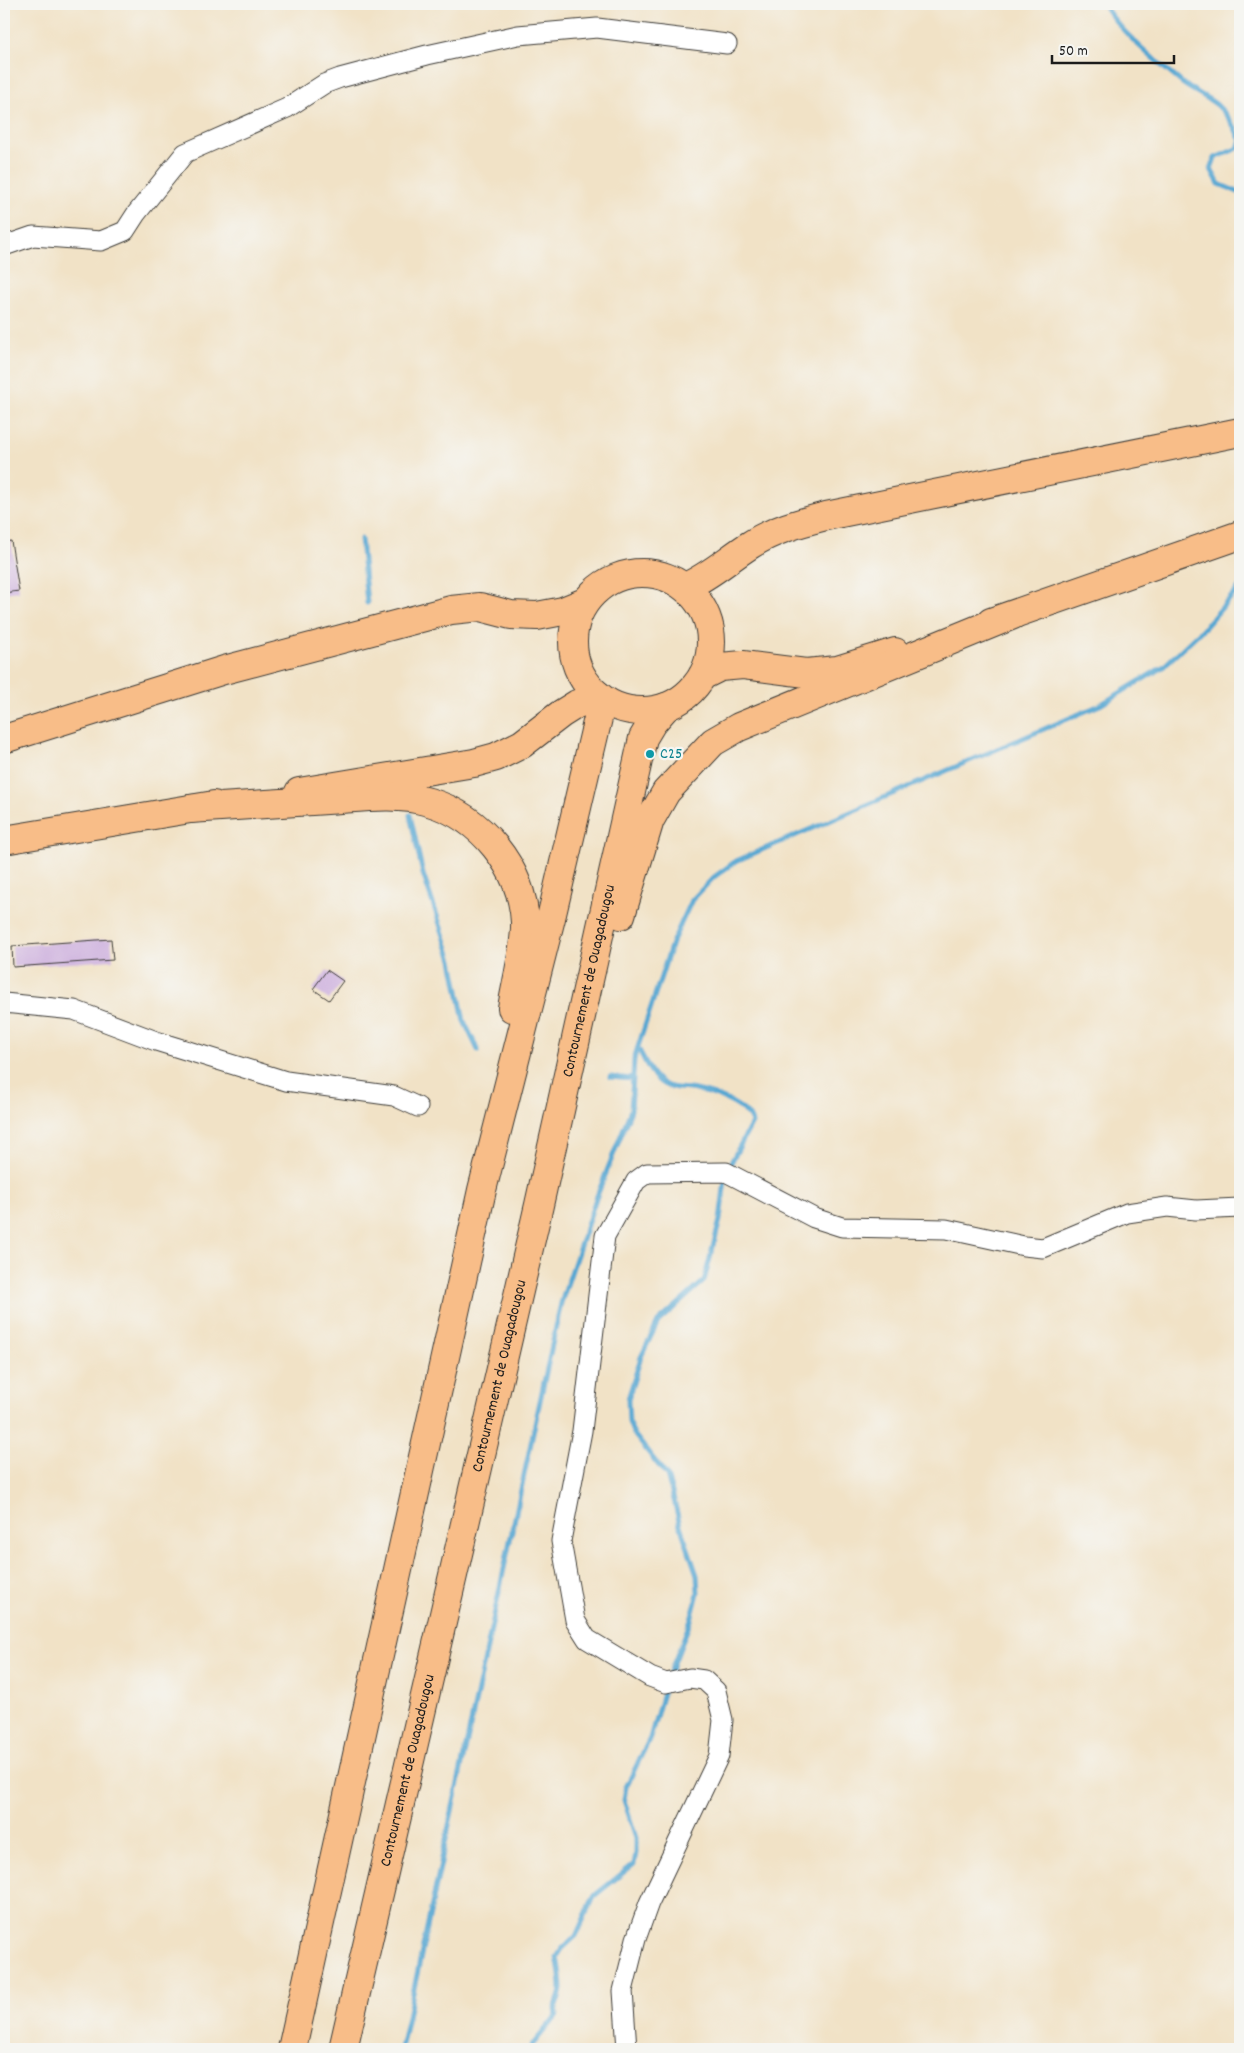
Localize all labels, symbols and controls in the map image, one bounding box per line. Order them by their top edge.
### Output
scale bar [1052,32,1174,64]
text: 50 m [1059,41,1088,63]
place label: C25 [660,743,682,766]
marker: C25 [644,748,656,760]
street label: Contournement de Ouagadougou [556,882,622,1079]
street label: Contournement de Ouagadougou [466,1277,533,1474]
street label: Contournement de Ouagadougou [374,1672,441,1869]

